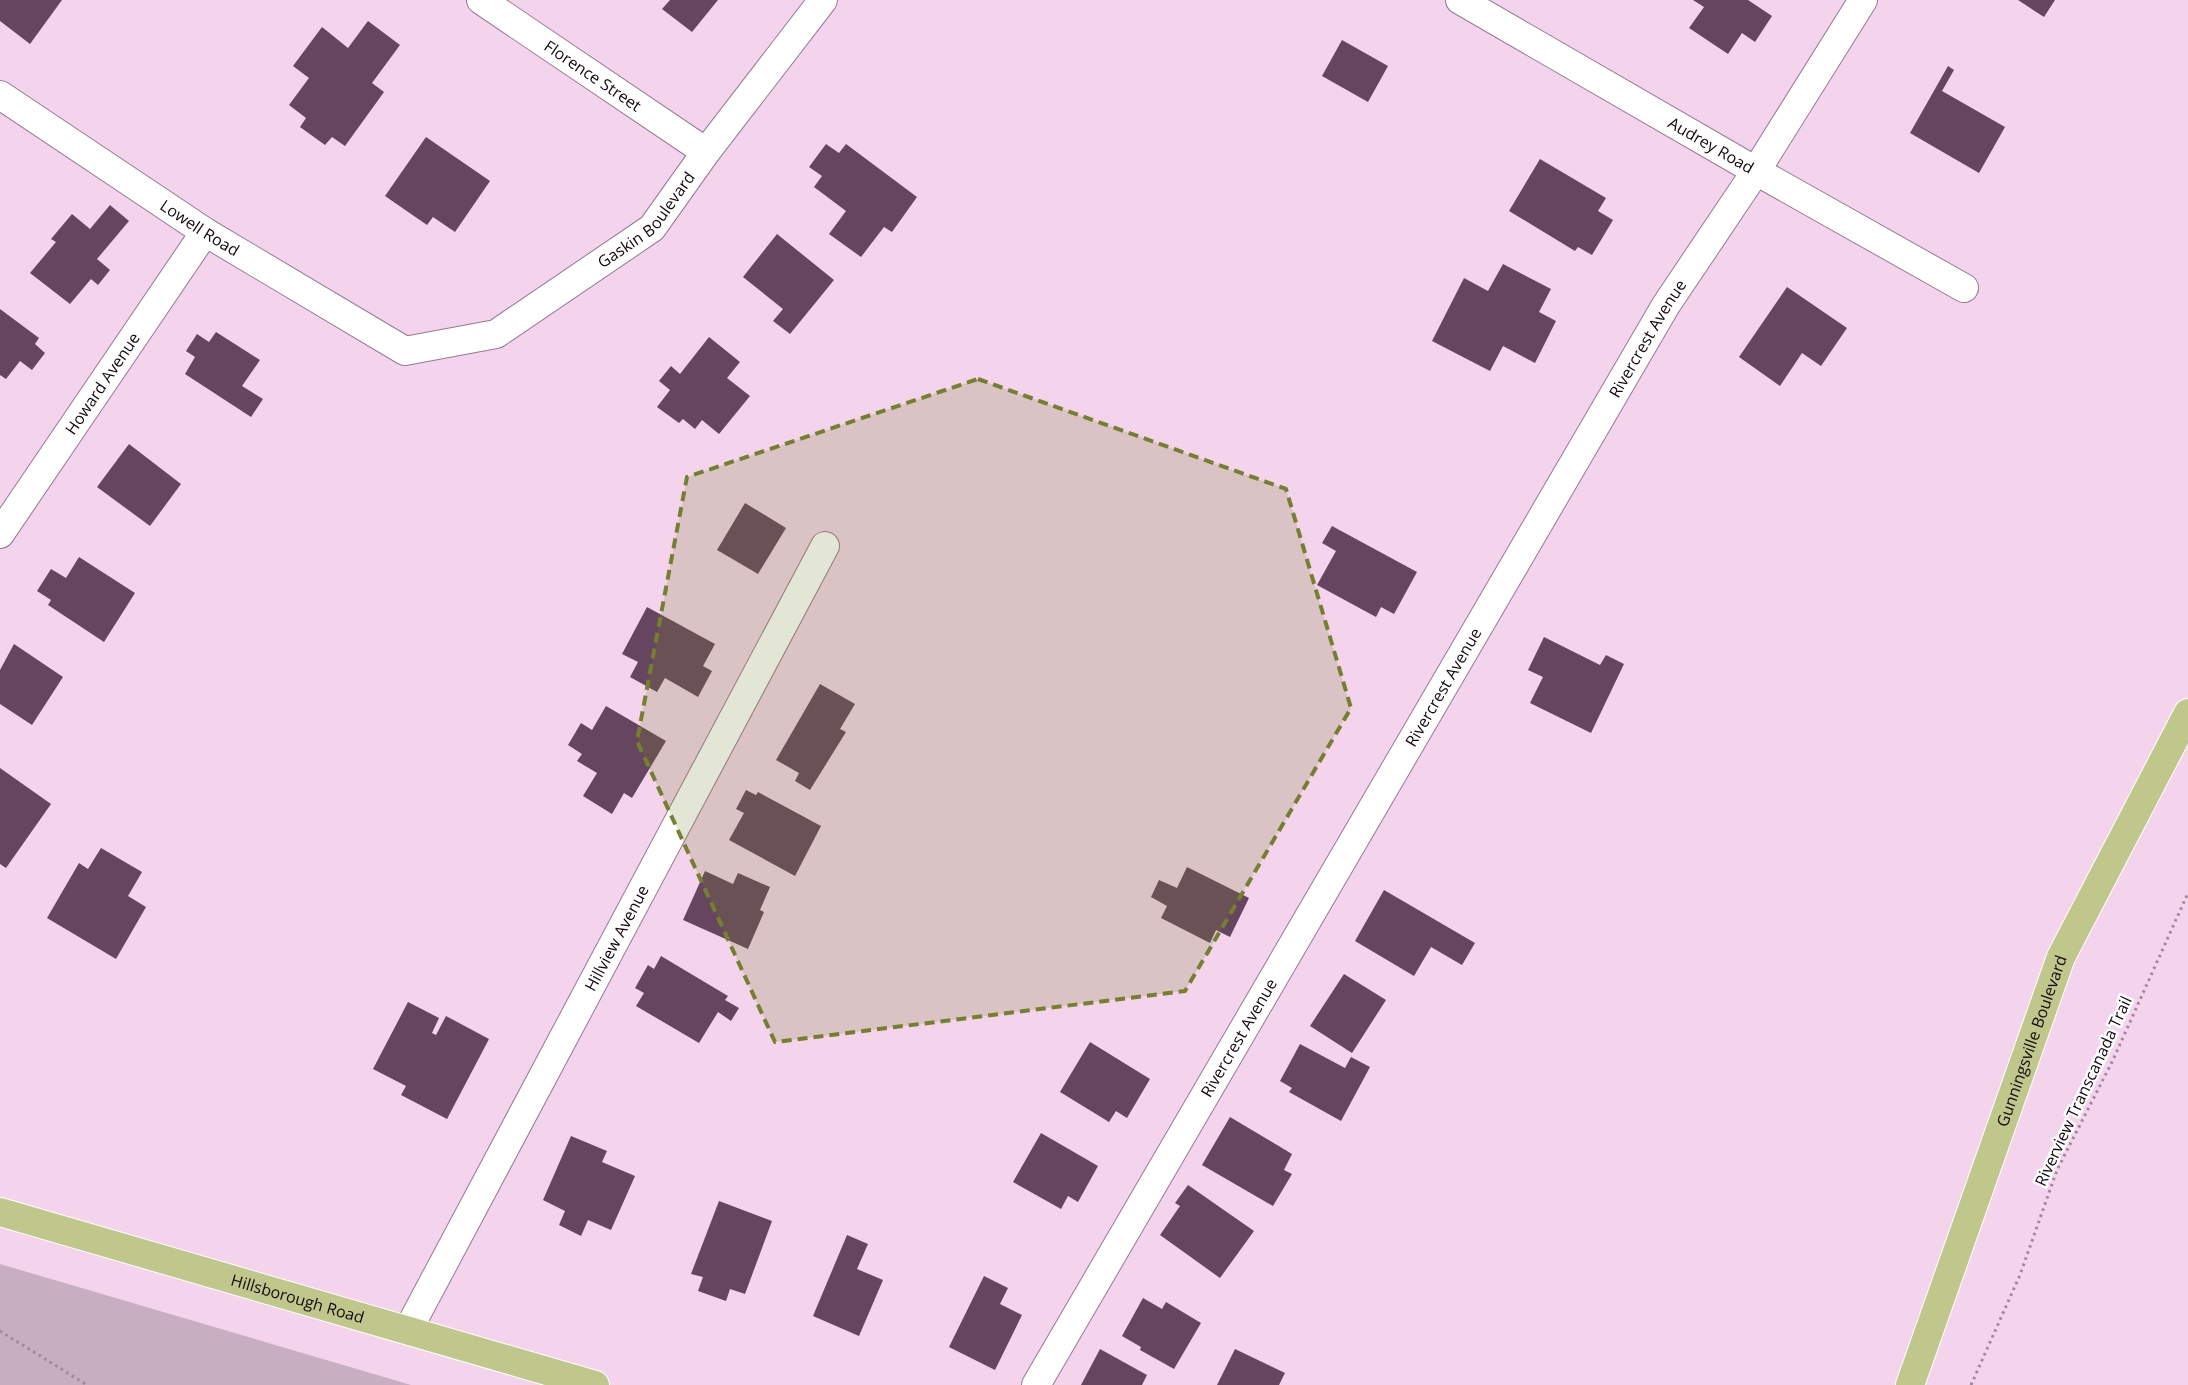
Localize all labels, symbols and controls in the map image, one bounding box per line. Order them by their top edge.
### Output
street label: Florence Street [540,35,646,116]
street label: Audrey Road [1664,112,1758,179]
street label: Gaskin Boulevard [593,167,700,273]
street label: Lowell Road [156,194,244,261]
street label: Rivercrest Avenue [1603,275,1691,401]
street label: Howard Avenue [60,328,145,439]
street label: Rivercrest Avenue [1400,624,1486,750]
street label: Hillview Avenue [579,881,654,995]
street label: Gunningsville Boulevard [1991,952,2072,1130]
street label: Rivercrest Avenue [1195,974,1282,1101]
street label: Riverview Transcanada Trail [2029,993,2137,1189]
street label: Hillsborough Road [228,1269,367,1328]

